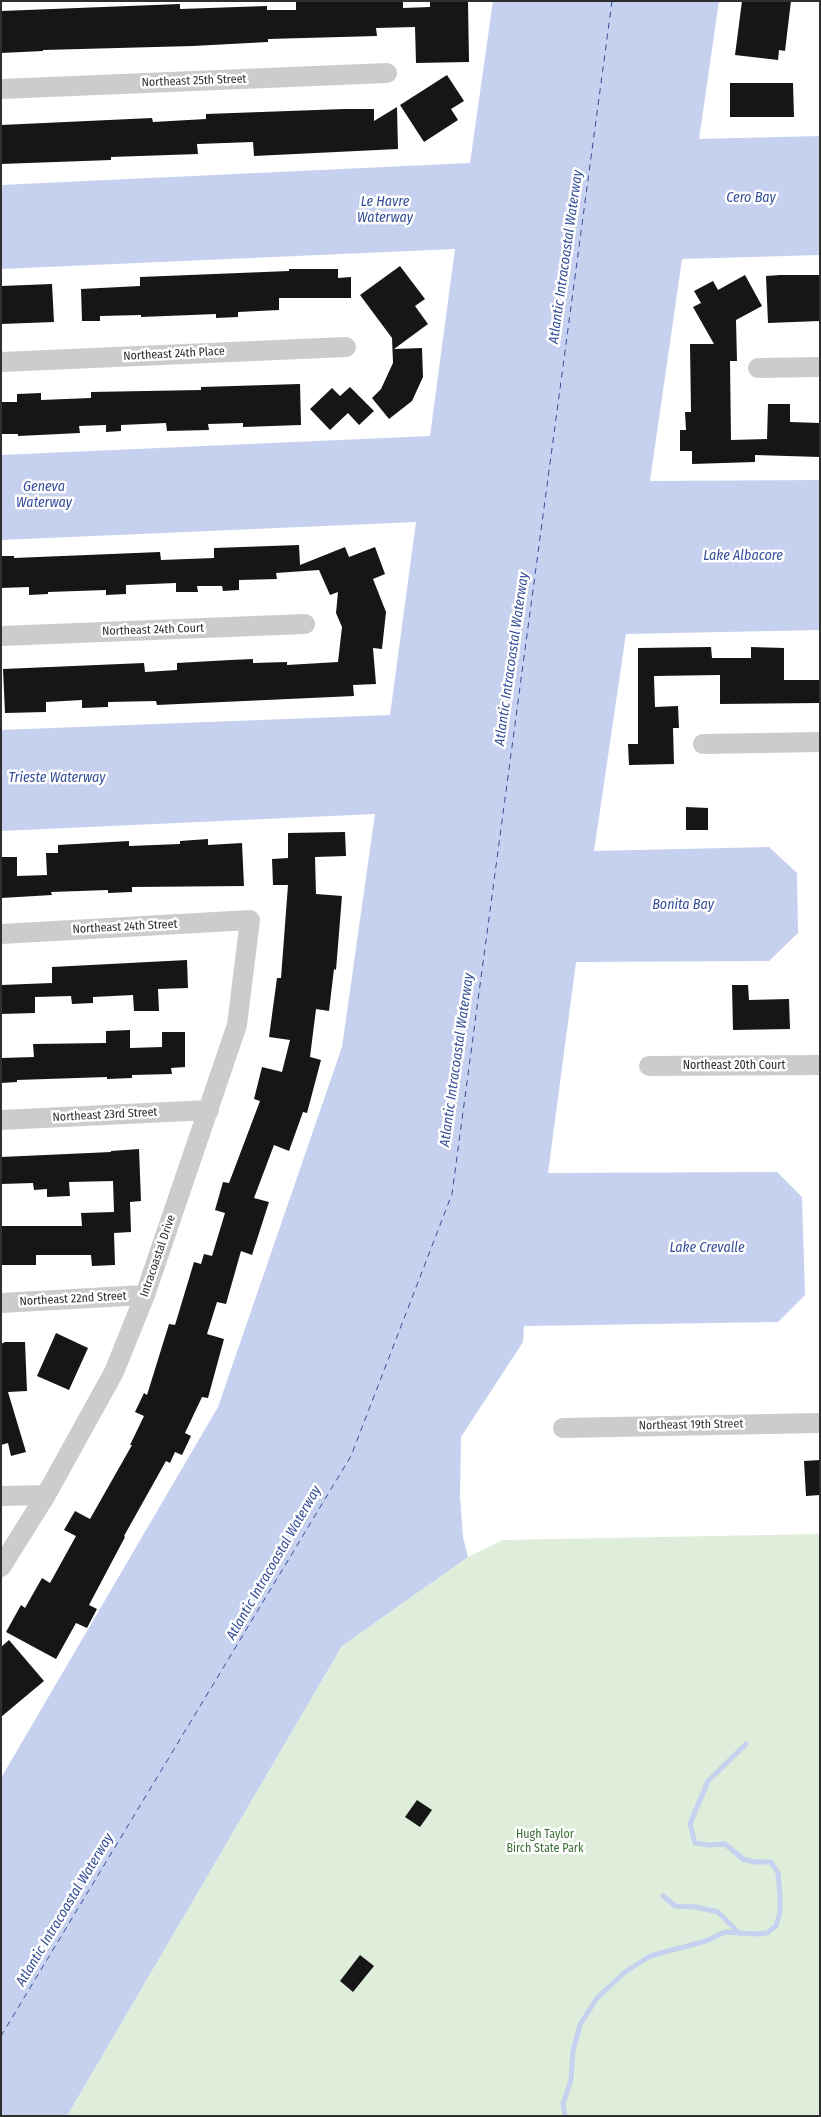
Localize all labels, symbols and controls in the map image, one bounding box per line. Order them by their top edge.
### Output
street label: Northeast 25th Street [141,72,247,90]
water label: Atlantic Intracoastal Waterway [546,169,586,345]
water label: Cero Bay [726,190,776,206]
water label: Le Havre Waterway [357,194,413,226]
street label: Northeast 24th Place [123,344,225,364]
water label: Geneva Waterway [16,479,72,512]
water label: Lake Albacore [703,548,783,564]
water label: Atlantic Intracoastal Waterway [492,571,532,747]
street label: Northeast 24th Court [102,621,204,639]
water label: Trieste Waterway [9,770,105,786]
water label: Bonita Bay [652,897,714,913]
street label: Northeast 24th Street [72,917,178,937]
water label: Atlantic Intracoastal Waterway [437,972,477,1148]
street label: Northeast 20th Court [683,1059,785,1073]
street label: Northeast 23rd Street [52,1105,158,1125]
street label: Intracoastal Drive [137,1213,179,1299]
water label: Lake Crevalle [669,1240,745,1256]
street label: Northeast 22nd Street [19,1289,127,1309]
street label: Northeast 19th Street [639,1417,743,1433]
water label: Atlantic Intracoastal Waterway [223,1483,325,1643]
park label: Hugh Taylor Birch State Park [506,1828,584,1856]
water label: Atlantic Intracoastal Waterway [13,1831,117,1989]

